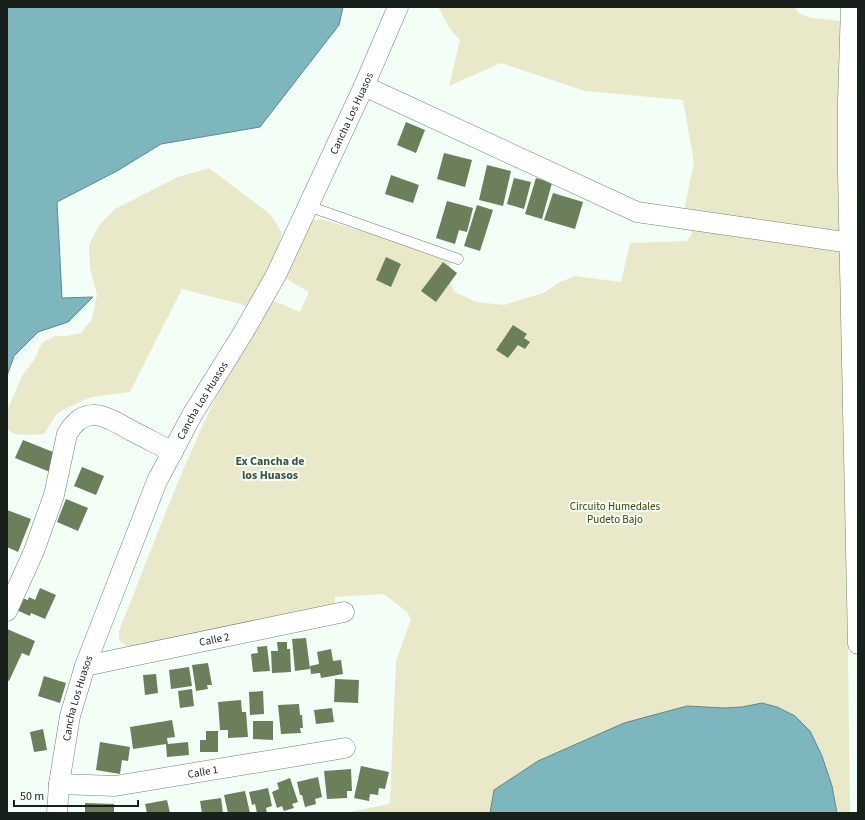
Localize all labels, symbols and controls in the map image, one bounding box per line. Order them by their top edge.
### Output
street label: Cancha Los Huasos [326,70,377,157]
street label: Cancha Los Huasos [173,358,232,442]
district label: Ex Cancha de los Huasos [235,453,305,484]
park label: Circuito Humedales Pudeto Bajo [570,499,661,527]
street label: Calle 2 [198,629,231,650]
street label: Cancha Los Huasos [59,653,97,742]
street label: Calle 1 [187,762,219,782]
scale bar [14,782,138,808]
text: 50 m [20,788,44,805]

